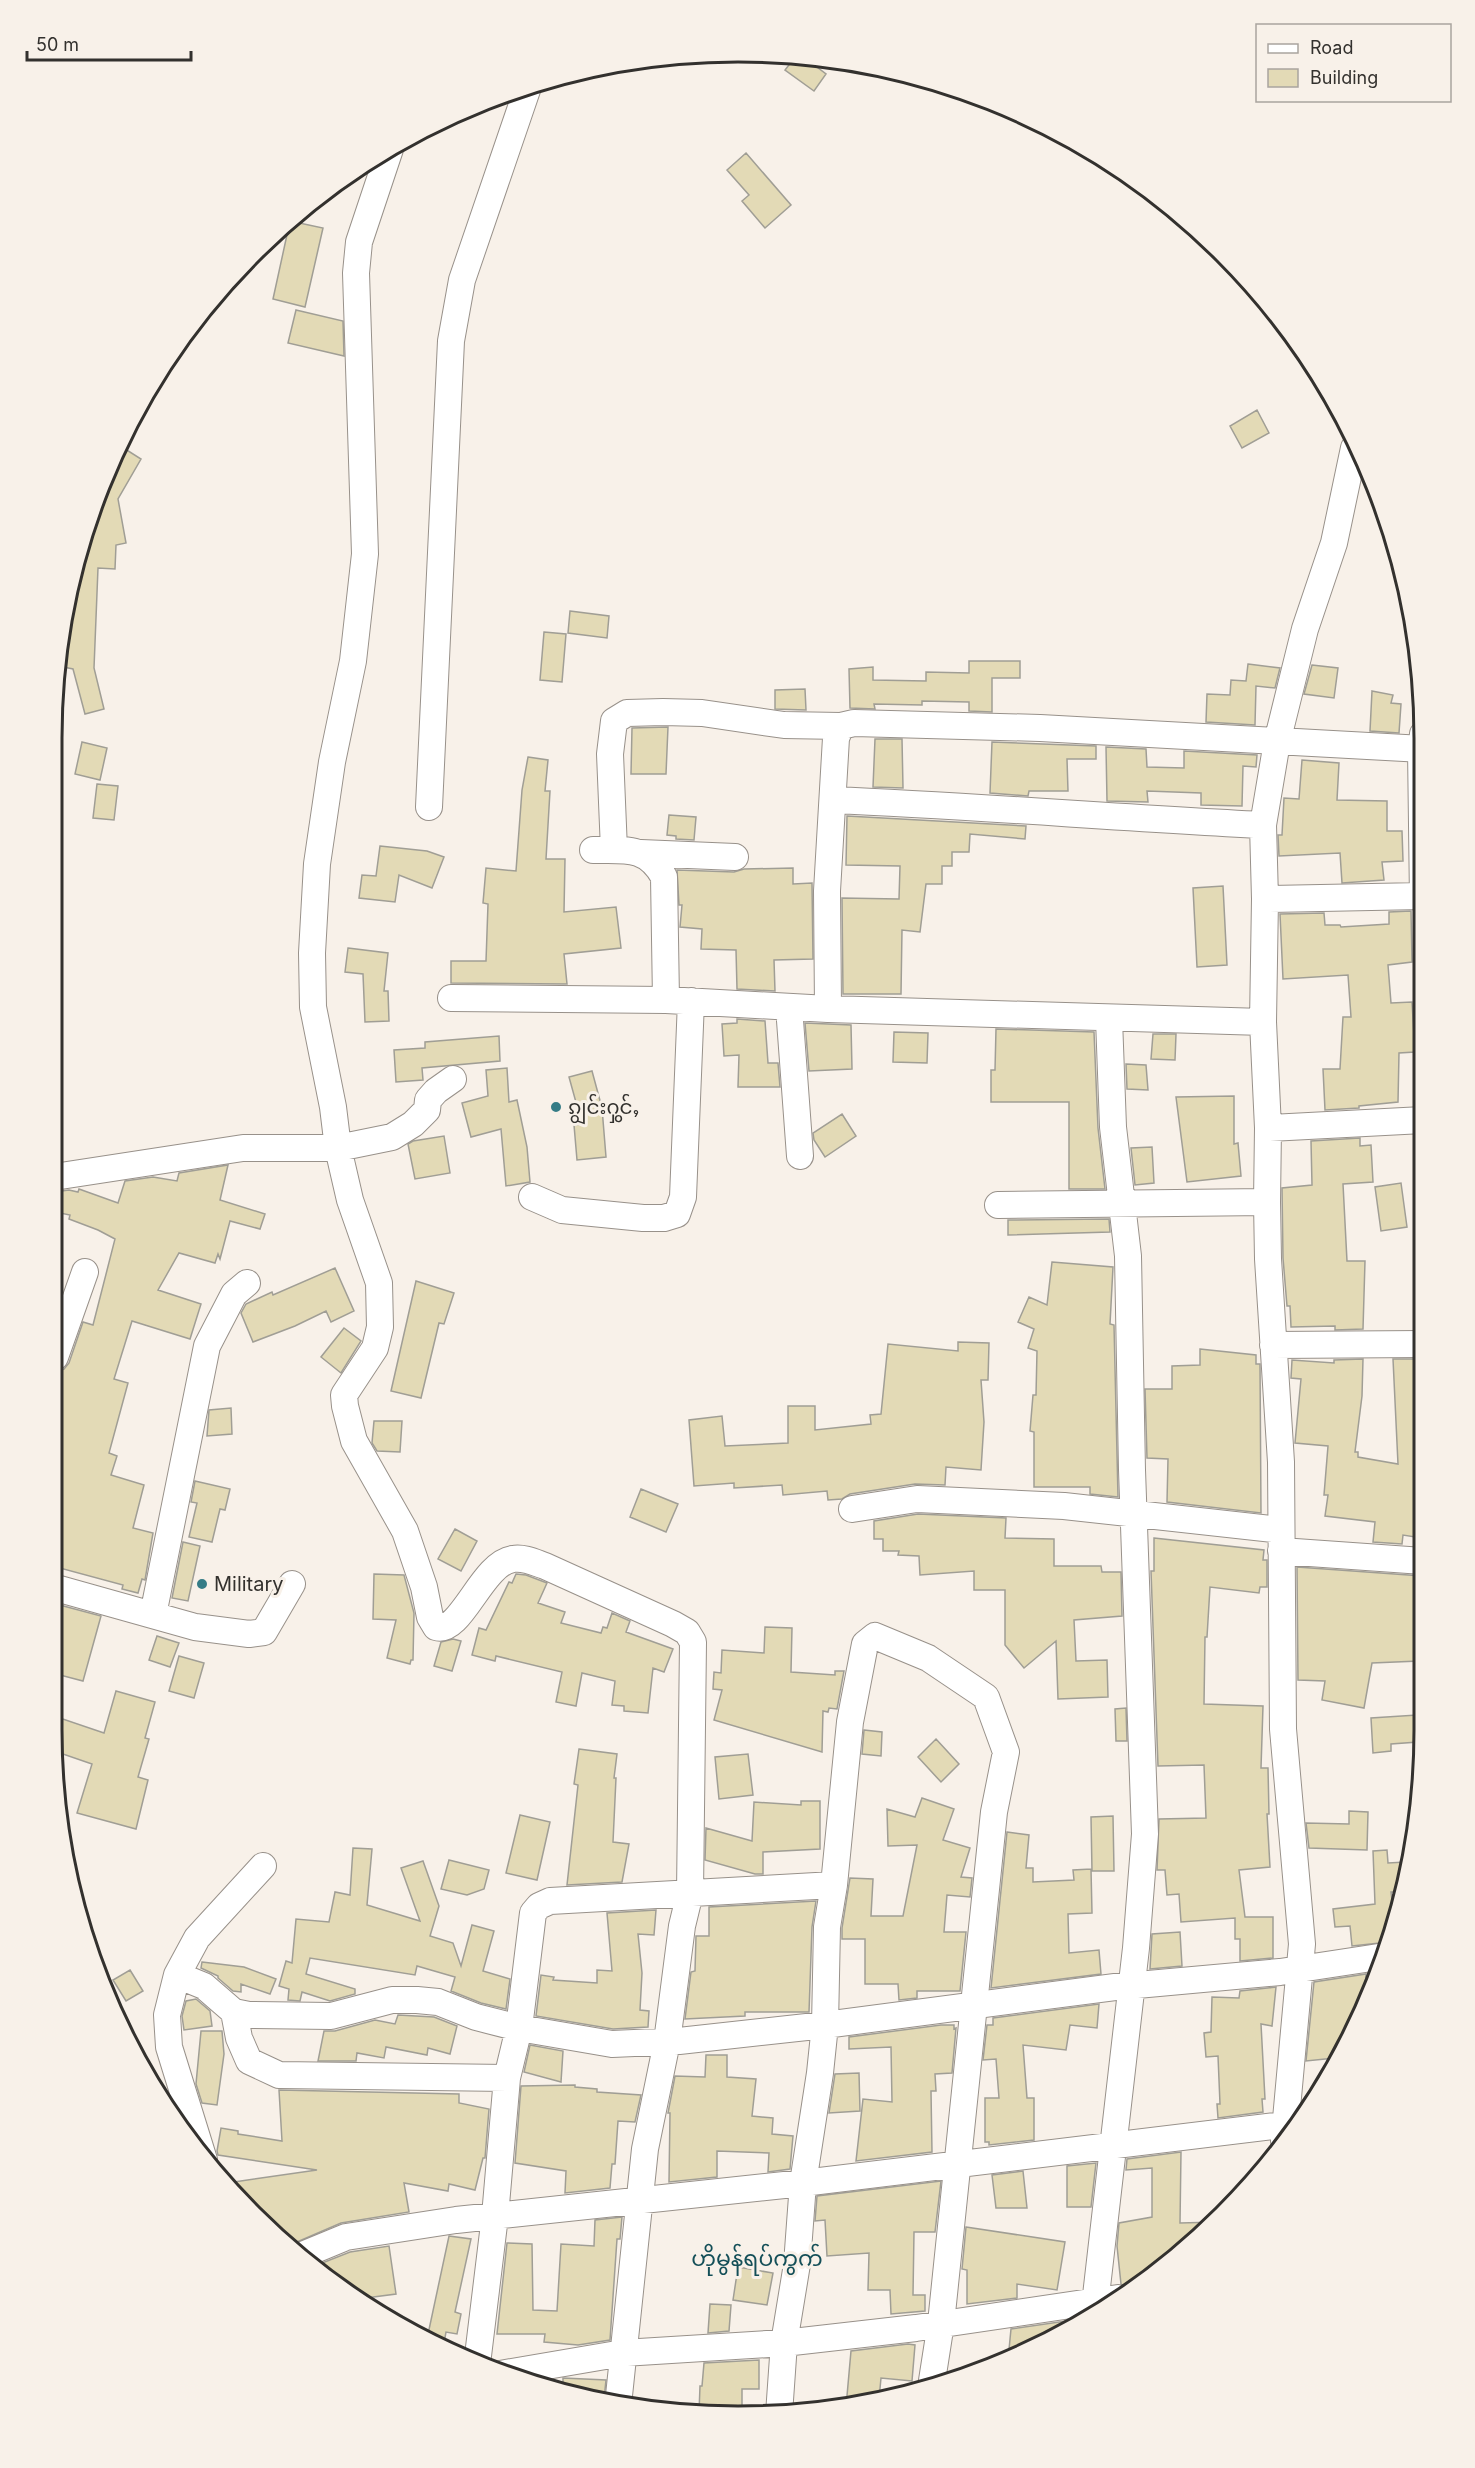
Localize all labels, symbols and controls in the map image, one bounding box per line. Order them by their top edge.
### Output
scale bar [27,24,190,62]
legend [1256,24,1451,102]
text: 50 m [36,34,79,55]
text: Road [1310,37,1353,58]
text: Building [1310,67,1378,88]
place label: ၵျွင်းႁွင်ႇ [568,1093,639,1125]
marker: ၵျွင်းႁွင်ႇ [549,1100,563,1114]
place label: Military [214,1572,284,1596]
marker: Military [195,1577,209,1591]
district label: ဟိုမွန်ရပ်ကွက် [691,2243,823,2276]

